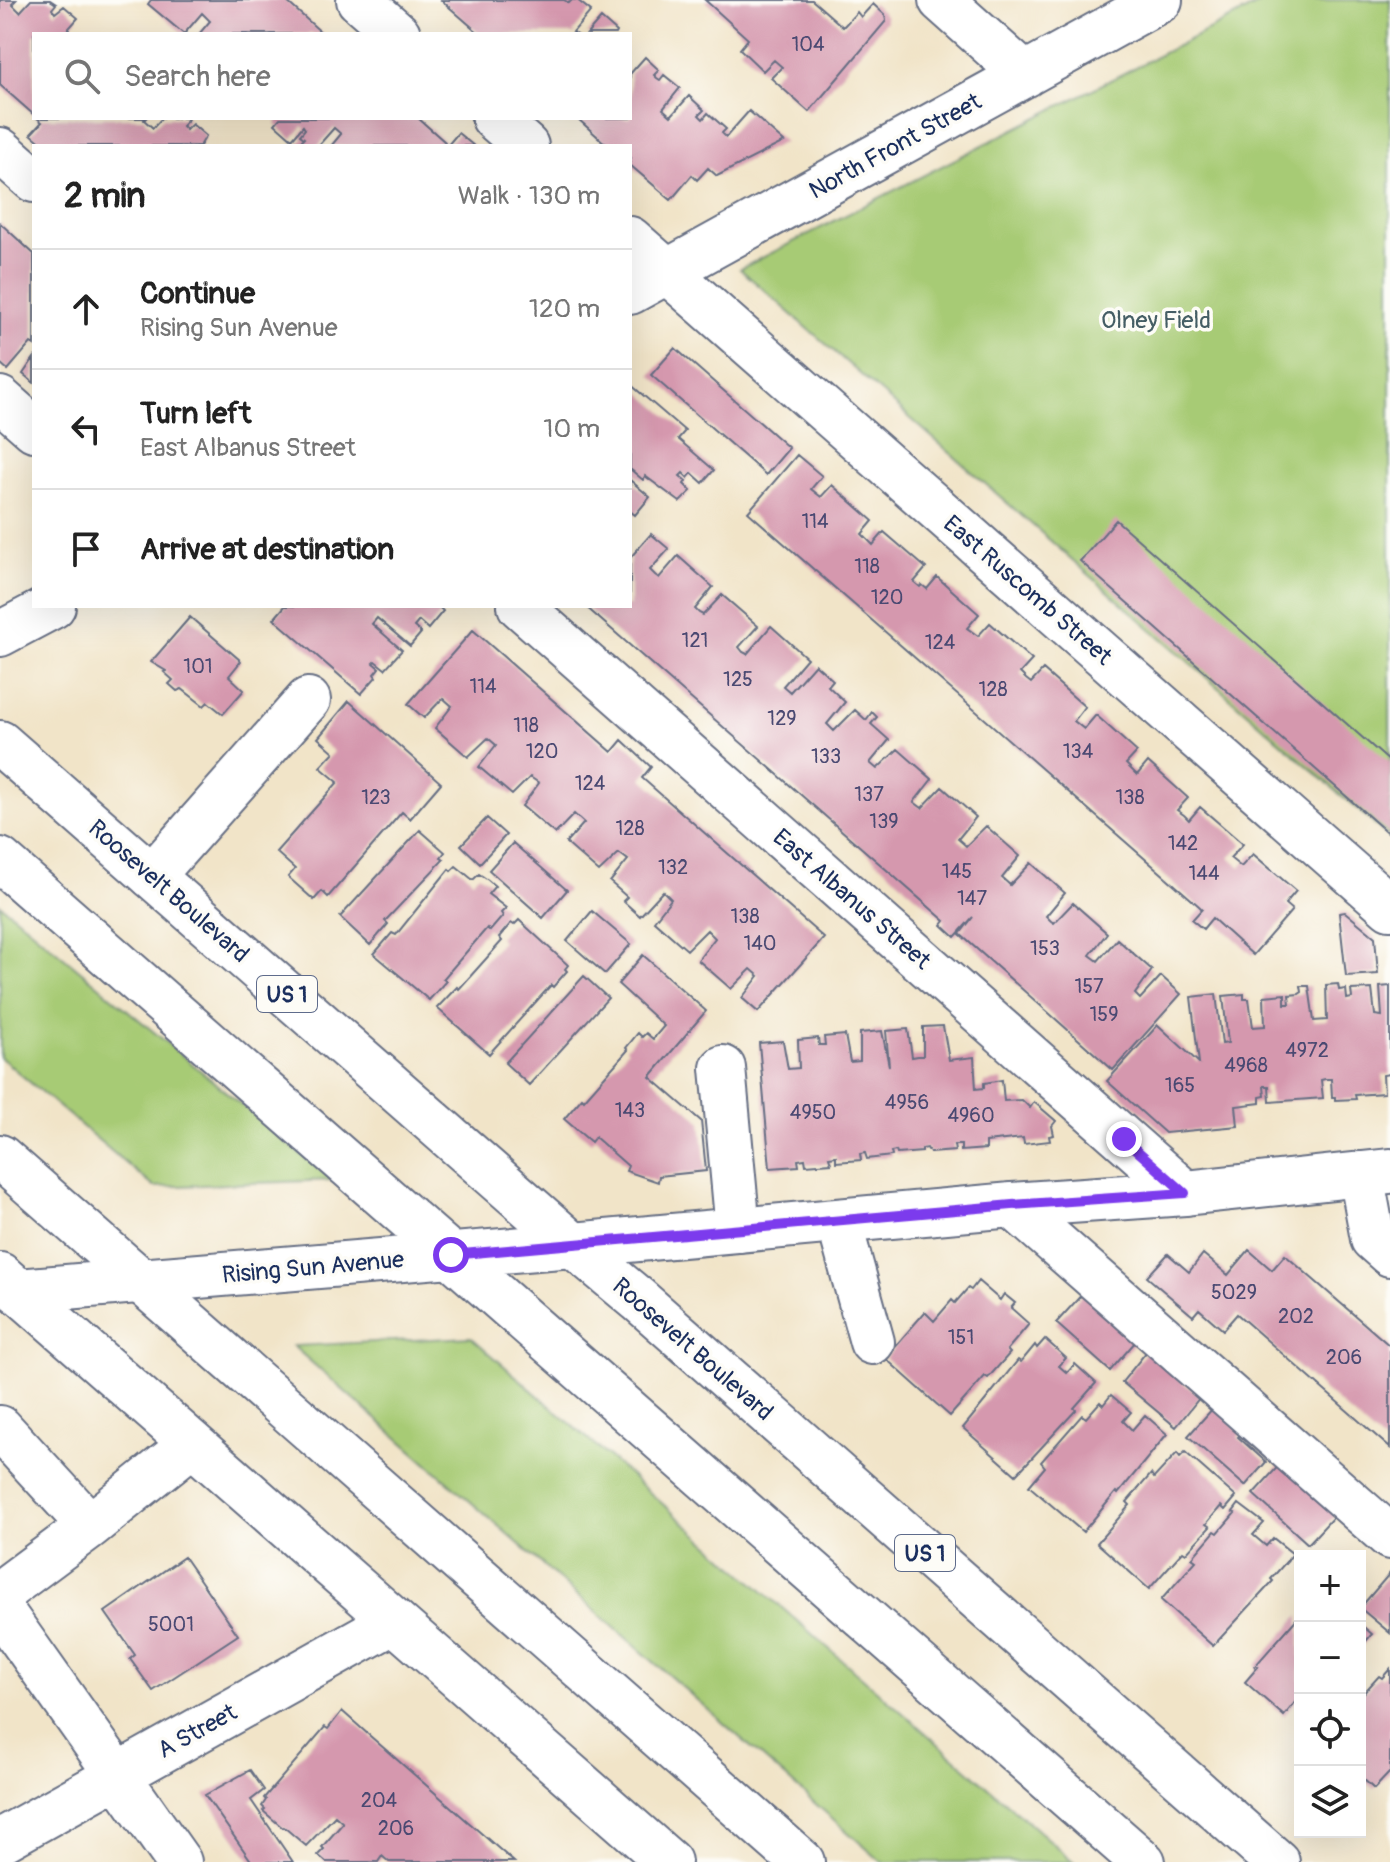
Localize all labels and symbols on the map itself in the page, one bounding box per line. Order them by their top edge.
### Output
house number: 104 [791,32,825,57]
street label: North Front Street [804,87,987,206]
park label: Olney Field [1101,306,1211,335]
house number: 114 [801,509,829,534]
street label: East Ruscomb Street [938,509,1118,672]
house number: 118 [854,554,880,579]
house number: 120 [871,585,903,610]
house number: 121 [682,628,708,653]
house number: 124 [925,630,956,655]
house number: 101 [183,654,213,679]
house number: 125 [723,667,753,692]
house number: 114 [469,674,497,699]
house number: 128 [978,677,1008,702]
house number: 129 [767,706,797,731]
house number: 118 [513,713,539,738]
house number: 120 [526,739,558,764]
house number: 134 [1063,739,1094,764]
house number: 133 [811,744,841,769]
house number: 124 [575,771,606,796]
house number: 137 [854,782,884,807]
house number: 123 [361,785,391,810]
house number: 138 [1115,785,1145,810]
house number: 139 [869,809,899,834]
street label: Roosevelt Boulevard [82,814,255,969]
house number: 128 [615,816,645,841]
street label: East Albanus Street [767,823,937,976]
house number: 142 [1168,831,1198,856]
house number: 132 [658,855,688,880]
house number: 145 [942,859,972,884]
house number: 144 [1188,861,1220,886]
house number: 147 [957,886,987,911]
house number: 138 [730,904,760,929]
house number: 140 [743,931,777,956]
house number: 153 [1030,936,1060,961]
house number: 157 [1074,974,1104,999]
road number: US 1 [257,976,317,1012]
house number: 159 [1090,1002,1118,1027]
house number: 4972 [1285,1038,1329,1063]
house number: 4968 [1224,1053,1268,1078]
house number: 165 [1165,1073,1195,1098]
house number: 4956 [885,1090,929,1115]
house number: 143 [615,1098,645,1123]
house number: 4950 [790,1100,836,1125]
house number: 4960 [947,1103,995,1128]
route end [1106,1121,1142,1157]
route start [433,1237,469,1273]
street label: Rising Sun Avenue [221,1245,405,1290]
street label: Roosevelt Boulevard [606,1272,779,1427]
house number: 5029 [1211,1280,1257,1305]
house number: 202 [1278,1304,1314,1329]
house number: 151 [948,1325,974,1350]
house number: 206 [1326,1345,1362,1370]
road number: US 1 [895,1535,955,1571]
house number: 5001 [148,1612,194,1637]
street label: A Street [153,1698,242,1765]
house number: 204 [361,1788,398,1813]
house number: 206 [378,1816,414,1841]

